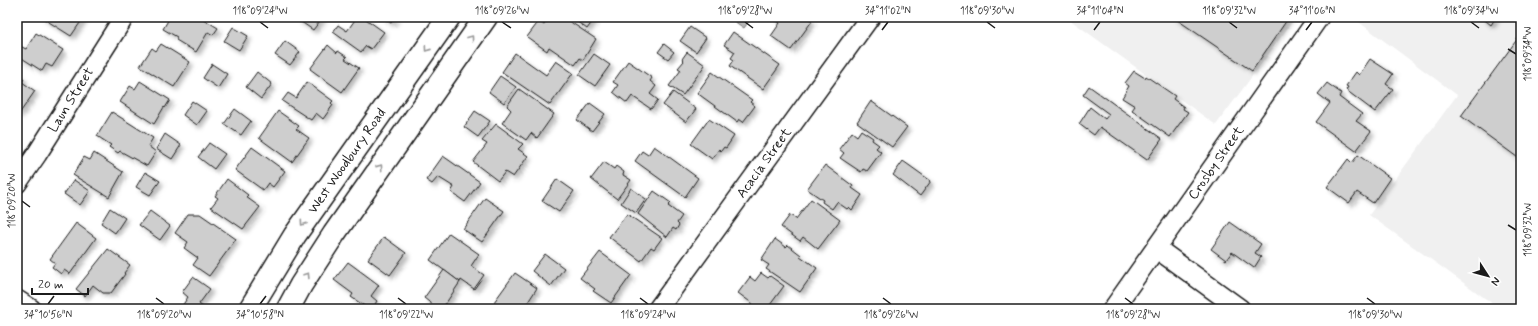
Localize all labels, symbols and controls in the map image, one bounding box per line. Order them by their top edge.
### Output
text: 118°09'24"W [233,4,287,18]
text: 118°09'26"W [475,4,529,18]
text: 118°09'28"W [718,4,772,18]
text: 34°11'02"N [865,4,911,18]
text: 118°09'30"W [960,4,1014,18]
text: 34°11'04"N [1077,4,1124,18]
text: 118°09'32"W [1202,4,1256,18]
text: 34°11'06"N [1289,4,1335,18]
text: 118°09'34"W [1444,4,1498,18]
text: 118°09'34"W [1521,27,1535,81]
one-way arrow [466,36,473,43]
one-way arrow [424,45,432,52]
street label: Laun Street [44,64,98,136]
street label: West Woodbury Road [304,105,390,217]
street label: Crosby Street [1184,122,1248,203]
street label: Acacia Street [732,124,796,202]
one-way arrow [375,165,382,172]
text: 118°09'20"W [5,174,19,228]
text: 118°09'32"W [1521,203,1535,257]
one-way arrow [301,219,308,226]
north arrow [1468,256,1508,296]
scale bar [32,270,88,296]
one-way arrow [302,272,310,279]
text: N [1487,274,1503,288]
text: 20 m [38,277,64,293]
text: 34°10'56"N [24,308,72,322]
text: 118°09'20"W [137,308,191,322]
text: 34°10'58"N [236,308,284,322]
text: 118°09'22"W [379,308,433,322]
text: 118°09'24"W [621,308,675,322]
text: 118°09'26"W [864,308,918,322]
text: 118°09'28"W [1106,308,1160,322]
text: 118°09'30"W [1348,308,1402,322]

